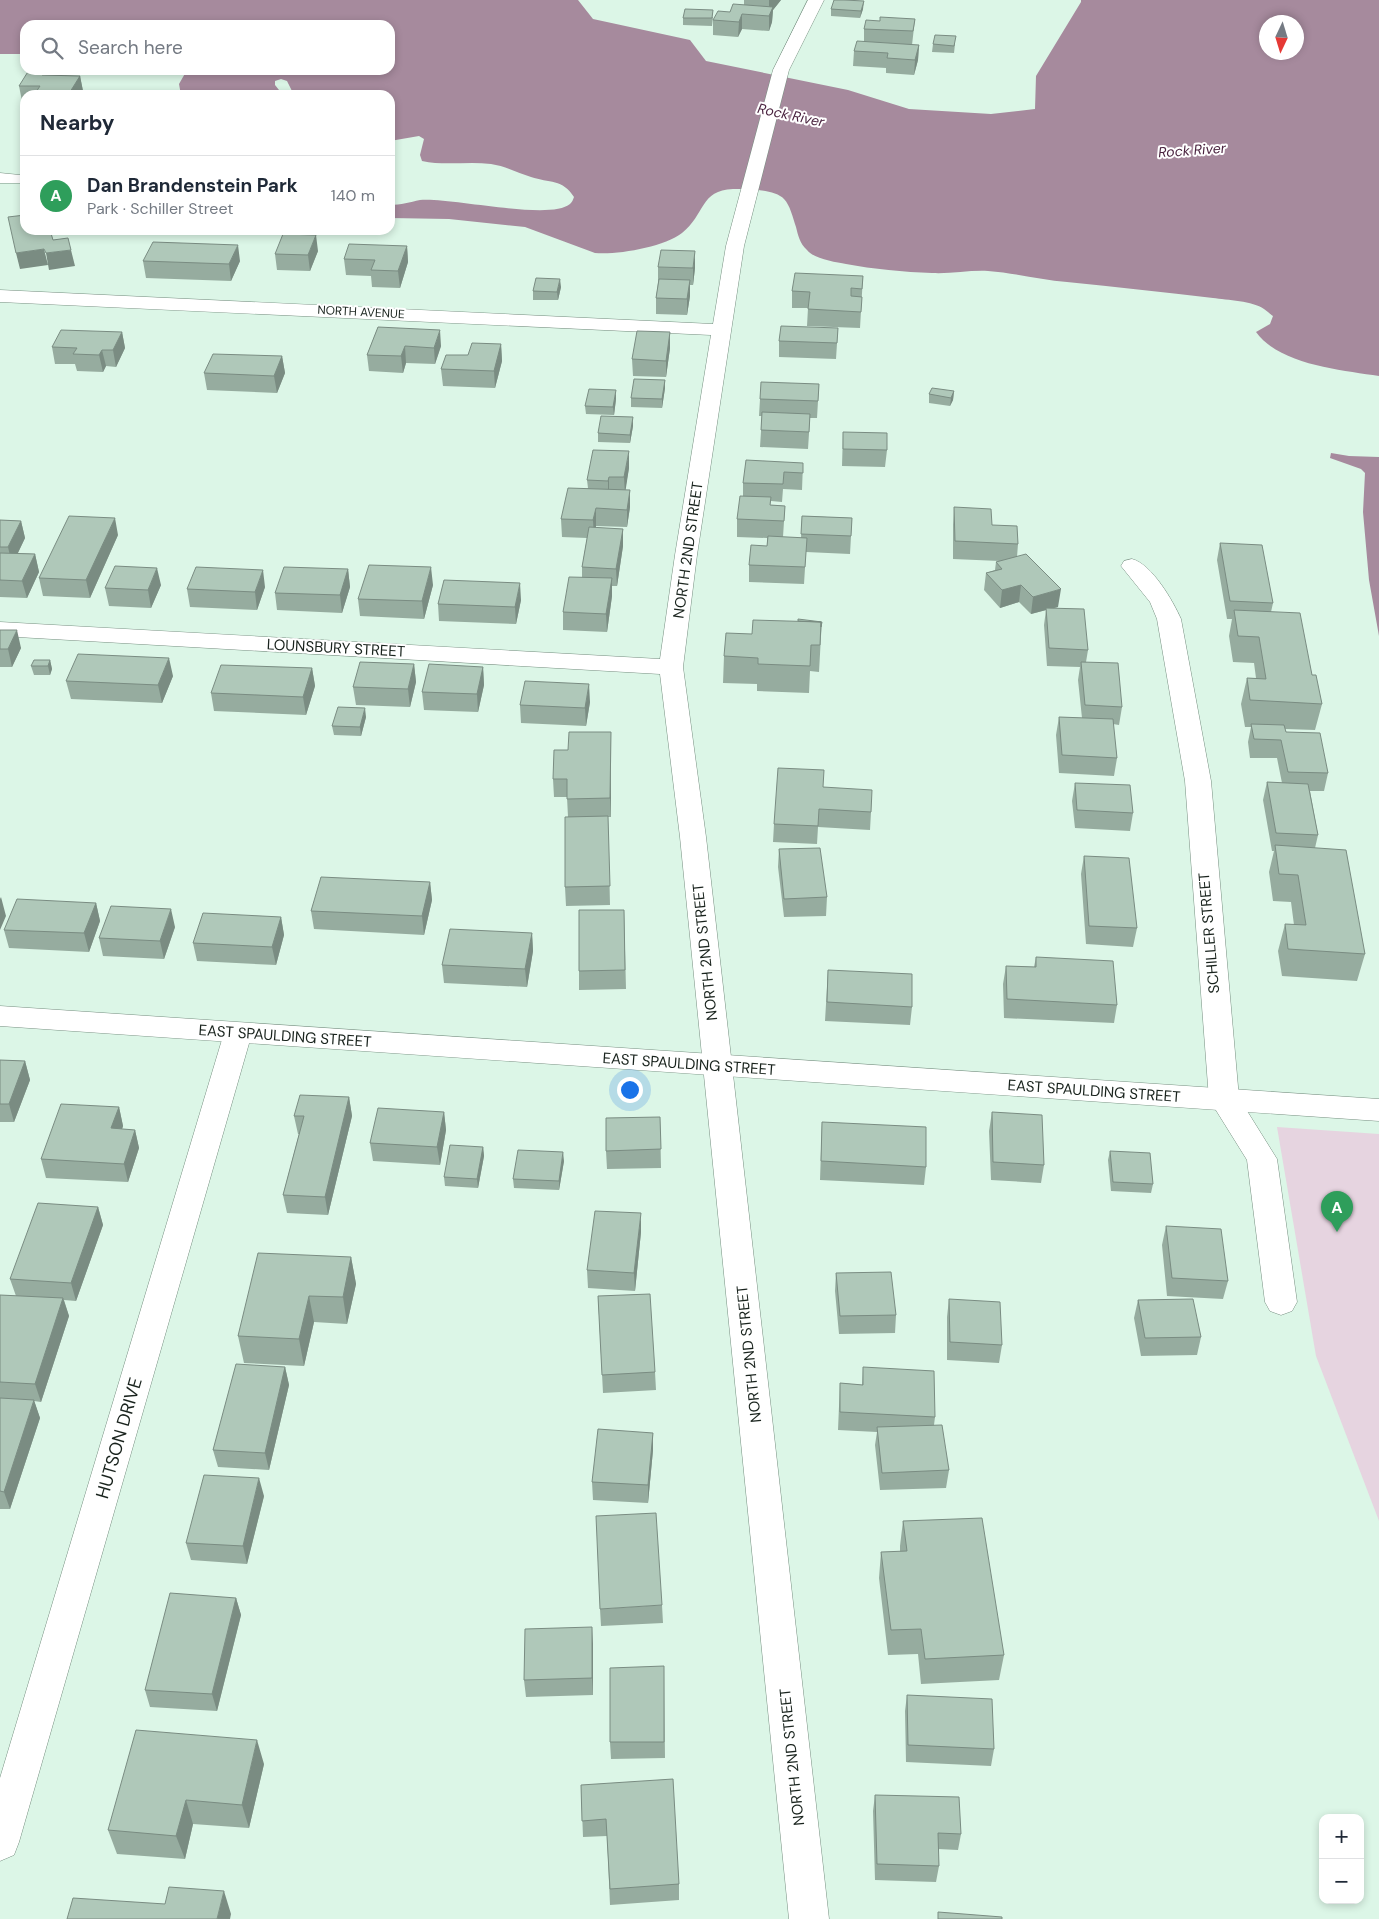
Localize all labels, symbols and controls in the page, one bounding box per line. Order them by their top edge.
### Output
north arrow [1259,15,1304,60]
search box [20,20,395,75]
icon: search [38,34,66,62]
text: Search here [78,35,183,60]
water label: Rock River [756,99,827,131]
text: Nearby [40,109,114,137]
water label: Rock River [1158,139,1227,161]
text: Dan Brandenstein Park [87,173,298,198]
text: A [50,185,62,206]
text: 140 m [331,185,375,206]
text: Park · Schiller Street [87,198,234,219]
street label: NORTH AVENUE [317,302,405,322]
street label: NORTH 2ND STREET [668,480,708,620]
street label: LOUNSBURY STREET [266,634,406,662]
street label: SCHILLER STREET [1194,872,1224,994]
street label: NORTH 2ND STREET [688,882,722,1022]
street label: EAST SPAULDING STREET [198,1020,372,1052]
street label: EAST SPAULDING STREET [602,1048,776,1080]
street label: EAST SPAULDING STREET [1007,1075,1181,1107]
your location [617,1077,643,1103]
pin: A [1321,1191,1353,1232]
street label: NORTH 2ND STREET [732,1284,766,1424]
street label: HUTSON DRIVE [90,1375,148,1501]
street label: NORTH 2ND STREET [775,1687,809,1827]
map controls [1319,1814,1364,1904]
button: + [1319,1814,1364,1859]
button: − [1319,1859,1364,1904]

